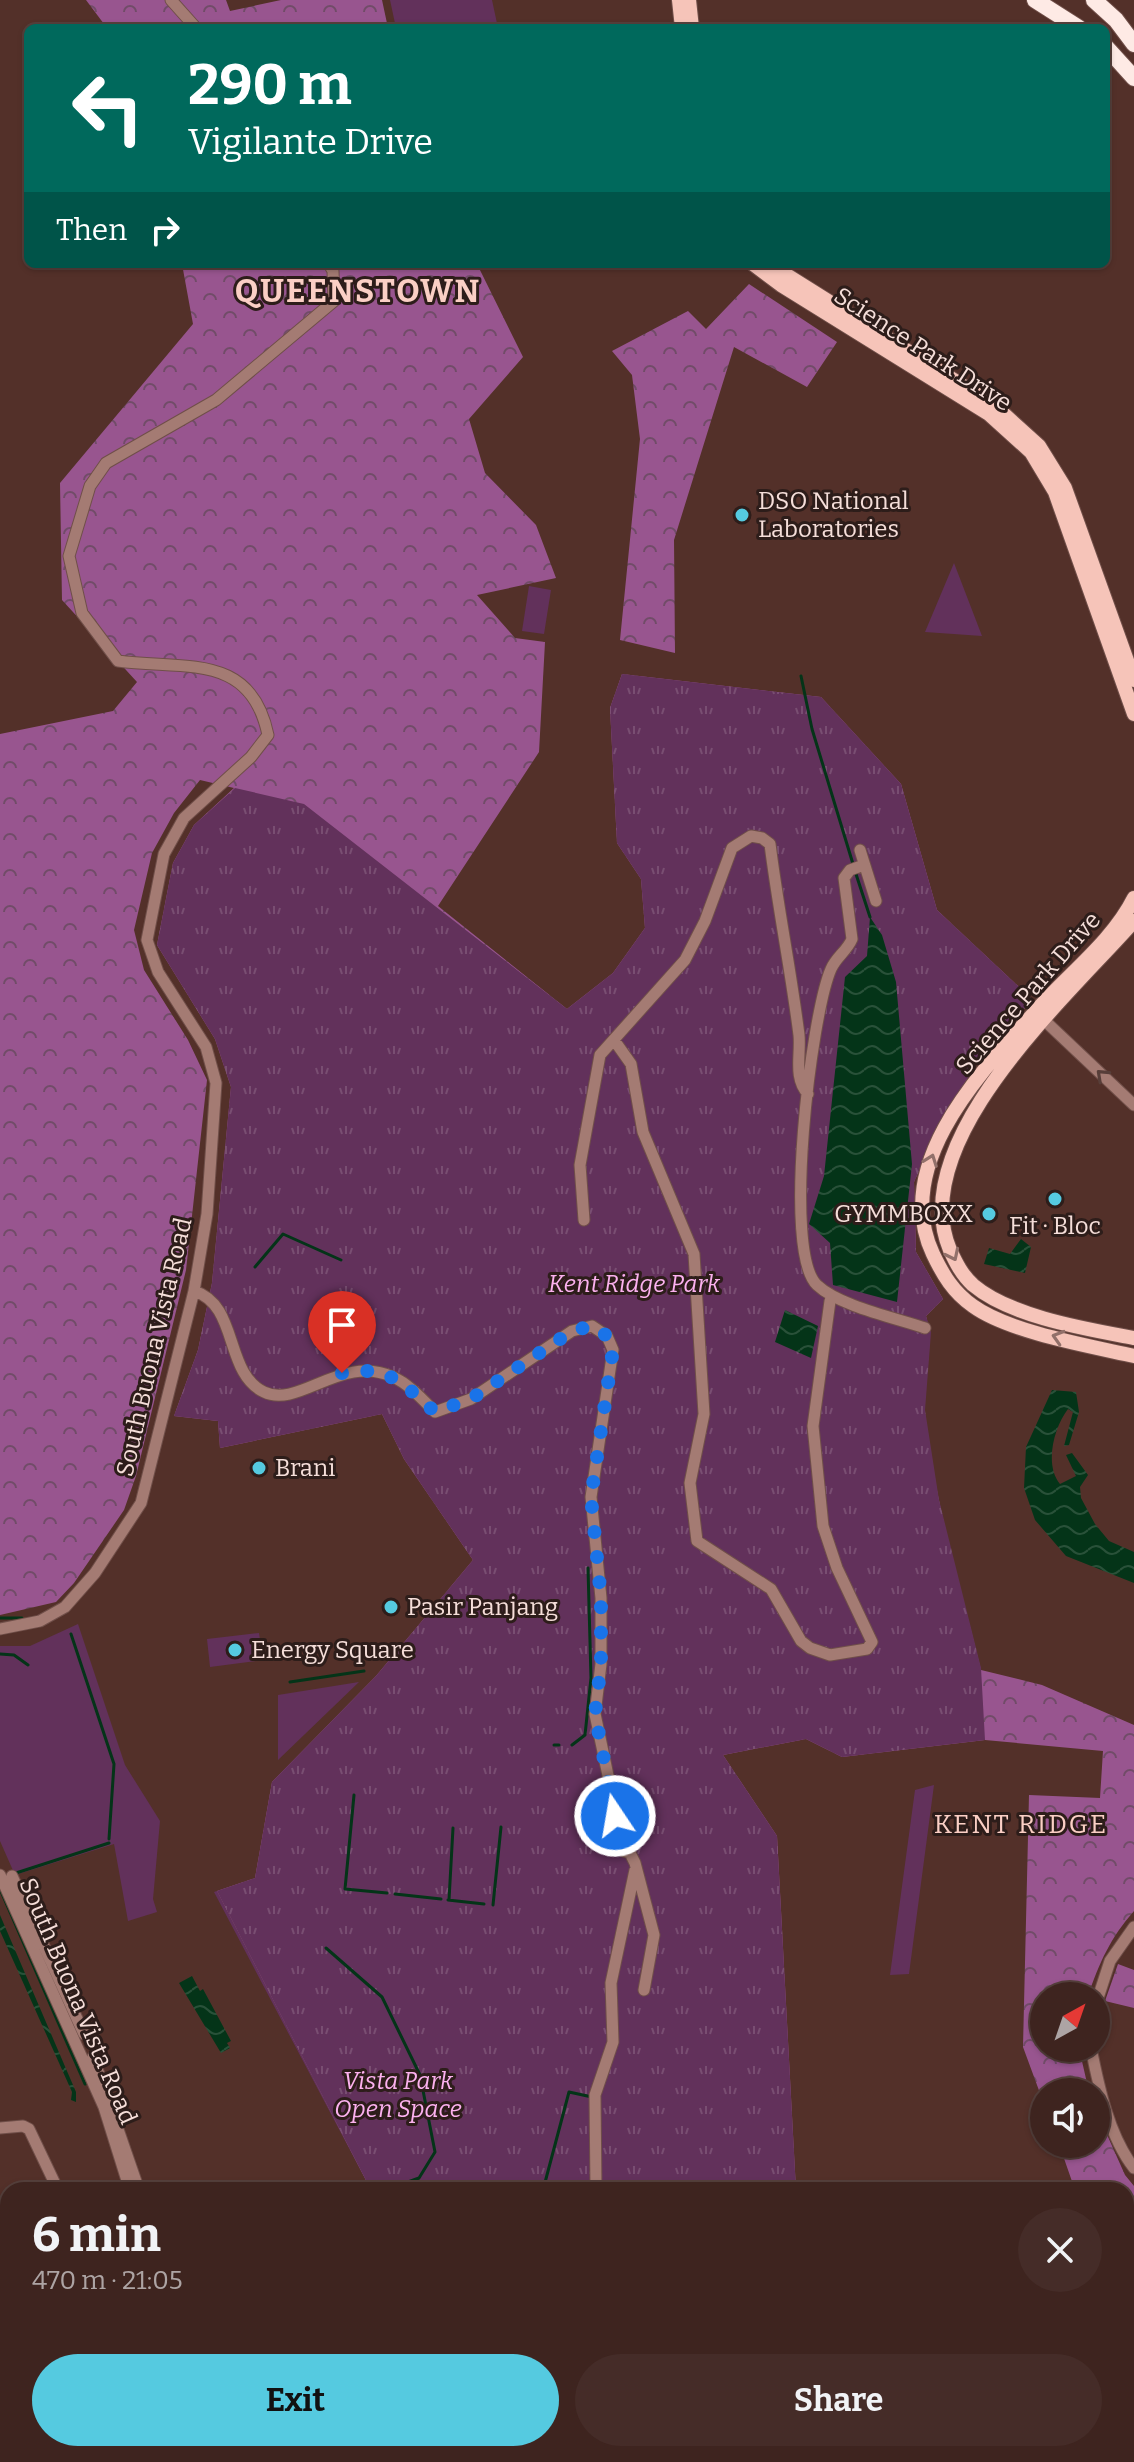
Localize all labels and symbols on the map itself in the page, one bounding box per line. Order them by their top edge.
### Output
district label: QUEENSTOWN [235,272,481,310]
street label: Science Park Drive [829,281,1017,417]
place label: DSO National Laboratories [758,487,909,543]
marker: DSO National Laboratories [733,506,751,524]
street label: Science Park Drive [950,906,1106,1080]
one-way arrow [1096,1070,1111,1084]
one-way arrow [921,1154,938,1168]
marker: Fit · Bloc [1046,1190,1064,1208]
place label: GYMMBOXX [834,1200,973,1228]
marker: GYMMBOXX [980,1205,998,1223]
place label: Fit · Bloc [1009,1212,1101,1240]
street label: South Buona Vista Road [111,1215,197,1479]
one-way arrow [943,1246,959,1261]
park label: Kent Ridge Park [548,1270,721,1298]
pin [308,1291,376,1373]
one-way arrow [1052,1330,1066,1346]
place label: Brani [275,1454,335,1482]
marker: Brani [250,1459,268,1477]
place label: Pasir Panjang [407,1593,558,1621]
marker: Pasir Panjang [382,1598,400,1616]
place label: Energy Square [251,1636,414,1664]
marker: Energy Square [226,1641,244,1659]
position arrow [573,1774,657,1858]
district label: KENT RIDGE [934,1809,1108,1840]
street label: South Buona Vista Road [13,1874,143,2128]
north arrow [1030,1982,1110,2062]
park label: Vista Park Open Space [334,2067,462,2123]

